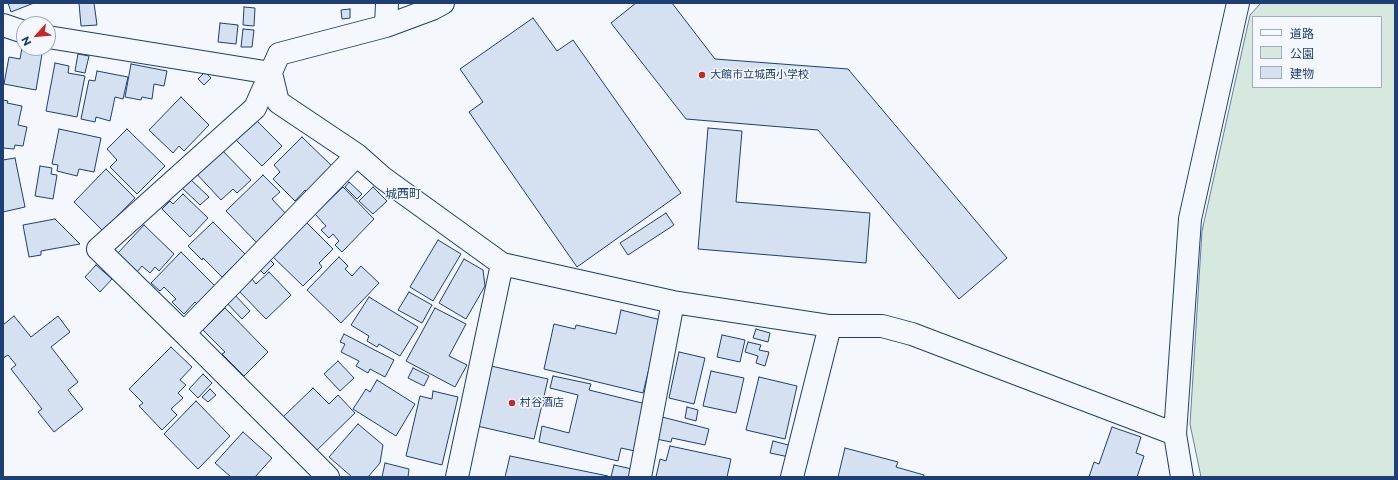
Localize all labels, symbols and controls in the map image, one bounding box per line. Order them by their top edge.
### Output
north arrow [16,16,56,56]
legend [1252,16,1382,88]
text: 道路 [1290,26,1314,41]
text: N [18,34,34,48]
text: 公園 [1290,46,1314,61]
text: 建物 [1290,66,1314,81]
place label: 大館市立城西小学校 [710,68,809,82]
marker: 大館市立城西小学校 [697,70,707,80]
district label: 城西町 [385,187,421,201]
place label: 村谷酒店 [520,396,564,410]
marker: 村谷酒店 [507,398,517,408]

